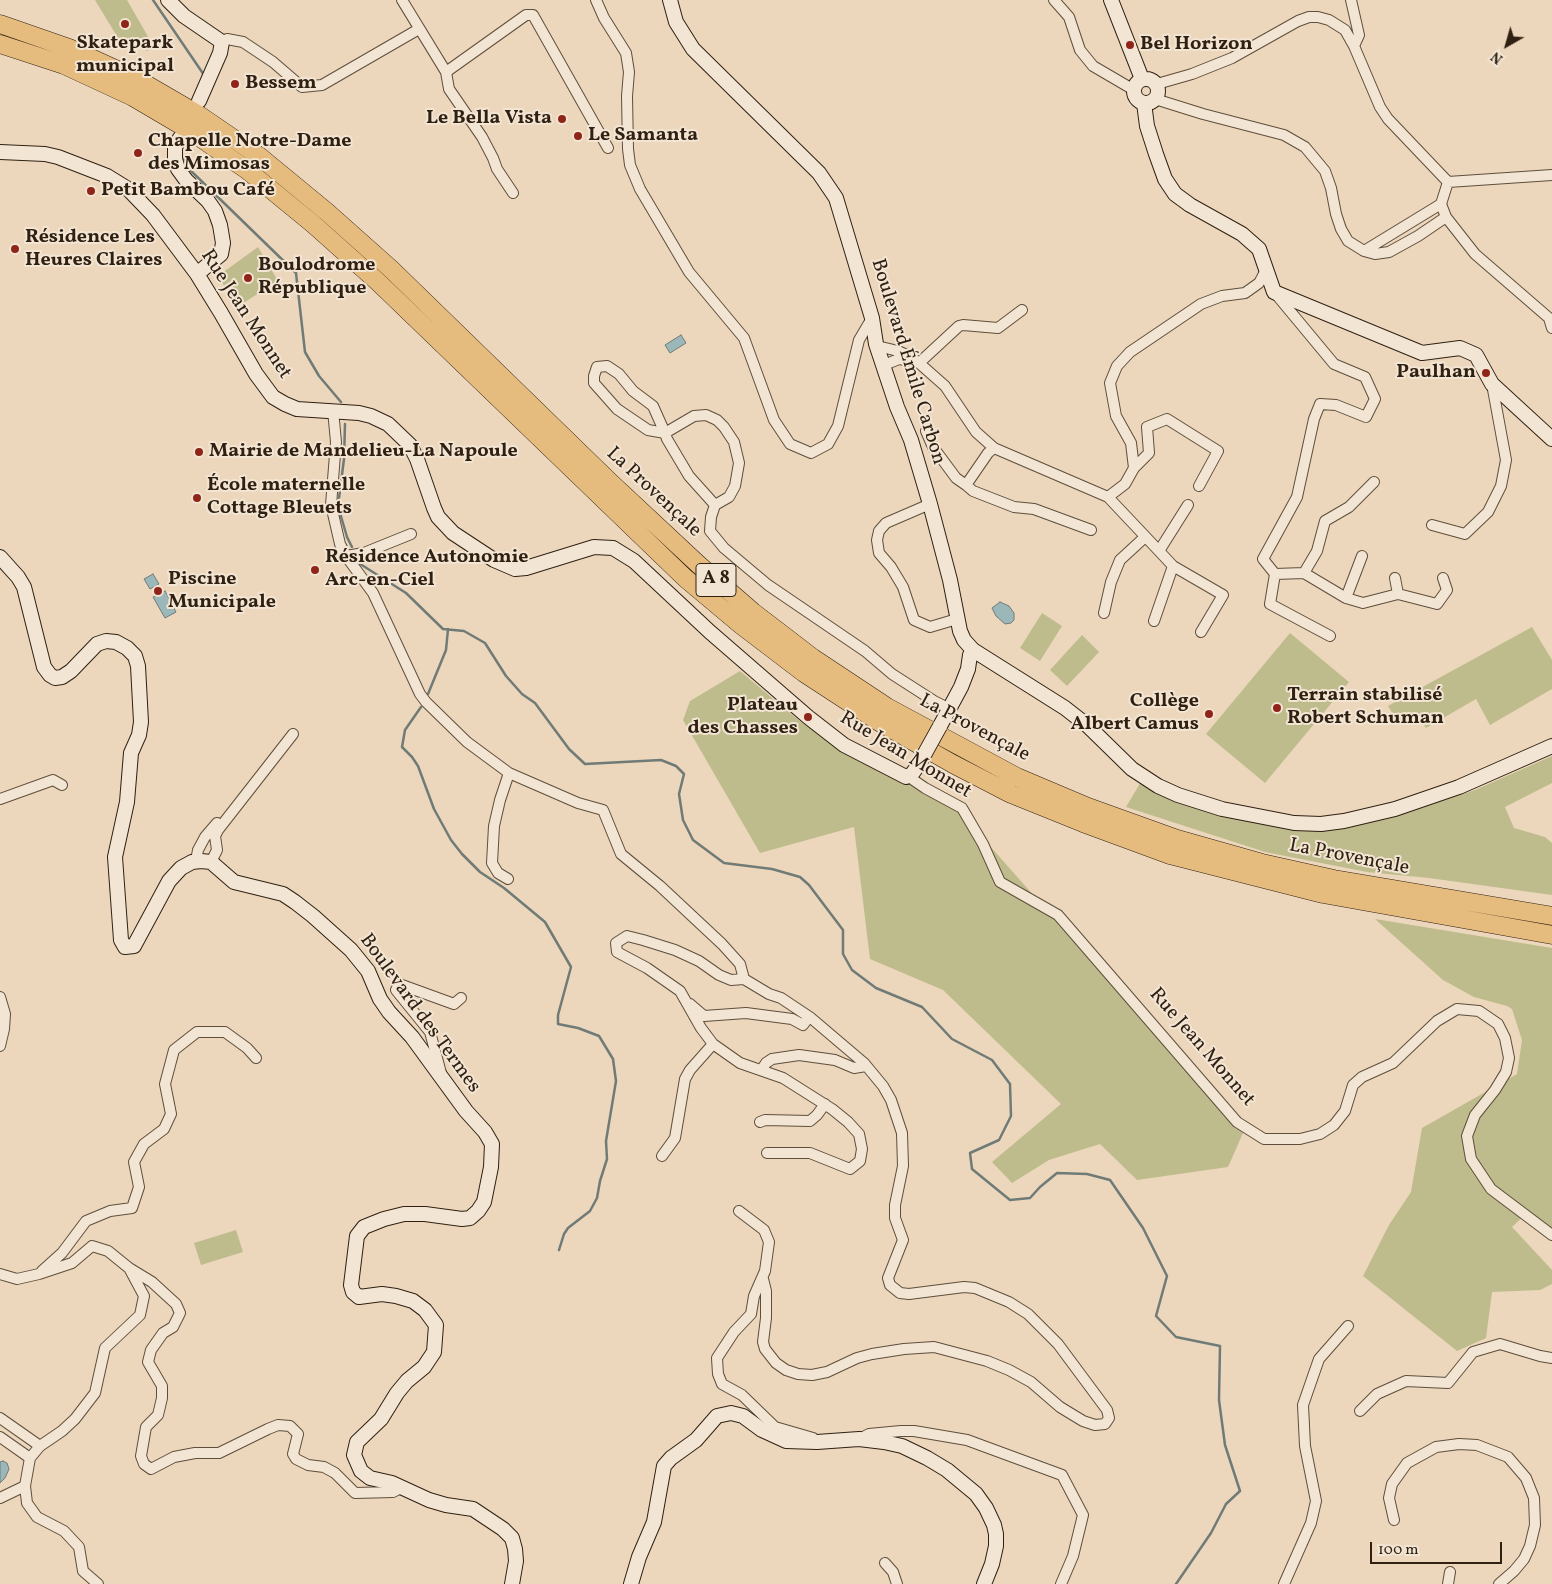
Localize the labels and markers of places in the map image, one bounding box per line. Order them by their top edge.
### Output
marker: Skatepark municipal [119,18,131,30]
place label: Skatepark municipal [76,32,174,79]
place label: Bel Horizon [1140,33,1253,57]
marker: Bel Horizon [1124,39,1136,51]
place label: Bessem [245,72,317,96]
marker: Bessem [229,78,241,90]
place label: Le Bella Vista [426,107,552,131]
marker: Le Bella Vista [556,113,568,125]
place label: Le Samanta [588,124,698,148]
place label: Chapelle Notre-Dame des Mimosas [148,130,351,177]
marker: Le Samanta [572,130,584,142]
marker: Chapelle Notre-Dame des Mimosas [132,147,144,159]
place label: Petit Bambou Café [101,179,275,203]
marker: Petit Bambou Café [85,185,97,197]
place label: Résidence Les Heures Claires [25,226,163,273]
marker: Résidence Les Heures Claires [9,243,21,255]
place label: Boulodrome République [258,254,376,301]
marker: Boulodrome République [242,272,254,284]
place label: Paulhan [1396,361,1476,385]
marker: Paulhan [1480,367,1492,379]
place label: Mairie de Mandelieu-La Napoule [209,440,518,464]
marker: Mairie de Mandelieu-La Napoule [193,446,205,458]
place label: École maternelle Cottage Bleuets [207,474,365,521]
marker: École maternelle Cottage Bleuets [191,492,203,504]
place label: Résidence Autonomie Arc-en-Ciel [325,546,529,593]
marker: Résidence Autonomie Arc-en-Ciel [309,564,321,576]
place label: Piscine Municipale [168,568,276,615]
marker: Piscine Municipale [152,585,164,597]
place label: Terrain stabilisé Robert Schuman [1287,684,1444,731]
place label: Collège Albert Camus [1070,690,1199,737]
place label: Plateau des Chasses [688,694,798,741]
marker: Terrain stabilisé Robert Schuman [1271,702,1283,714]
marker: Collège Albert Camus [1203,708,1215,720]
marker: Plateau des Chasses [802,711,814,723]

